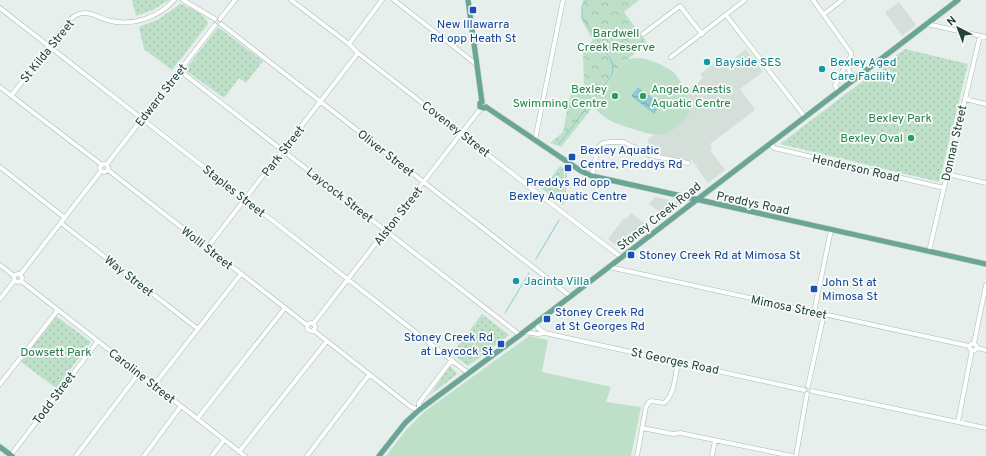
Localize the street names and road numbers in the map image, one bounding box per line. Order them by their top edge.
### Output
street label: St Kilda Street [17,16,78,87]
street label: Edward Street [132,61,191,130]
street label: Coveney Street [418,98,493,161]
street label: Donnan Street [938,104,971,183]
street label: Park Street [259,123,309,180]
street label: Oliver Street [354,127,417,181]
street label: Henderson Road [810,151,901,187]
street label: Staples Street [199,162,268,221]
street label: Laycock Street [303,165,376,227]
street label: Stoney Creek Road [614,179,705,255]
street label: Alston Street [371,184,427,249]
street label: Preddys Road [715,188,791,220]
street label: Wolli Street [177,223,236,274]
street label: Way Street [100,253,156,301]
street label: Mimosa Street [749,292,828,324]
street label: St Georges Road [629,345,720,379]
street label: Caroline Street [105,346,178,408]
street label: Todd Street [30,369,80,428]

